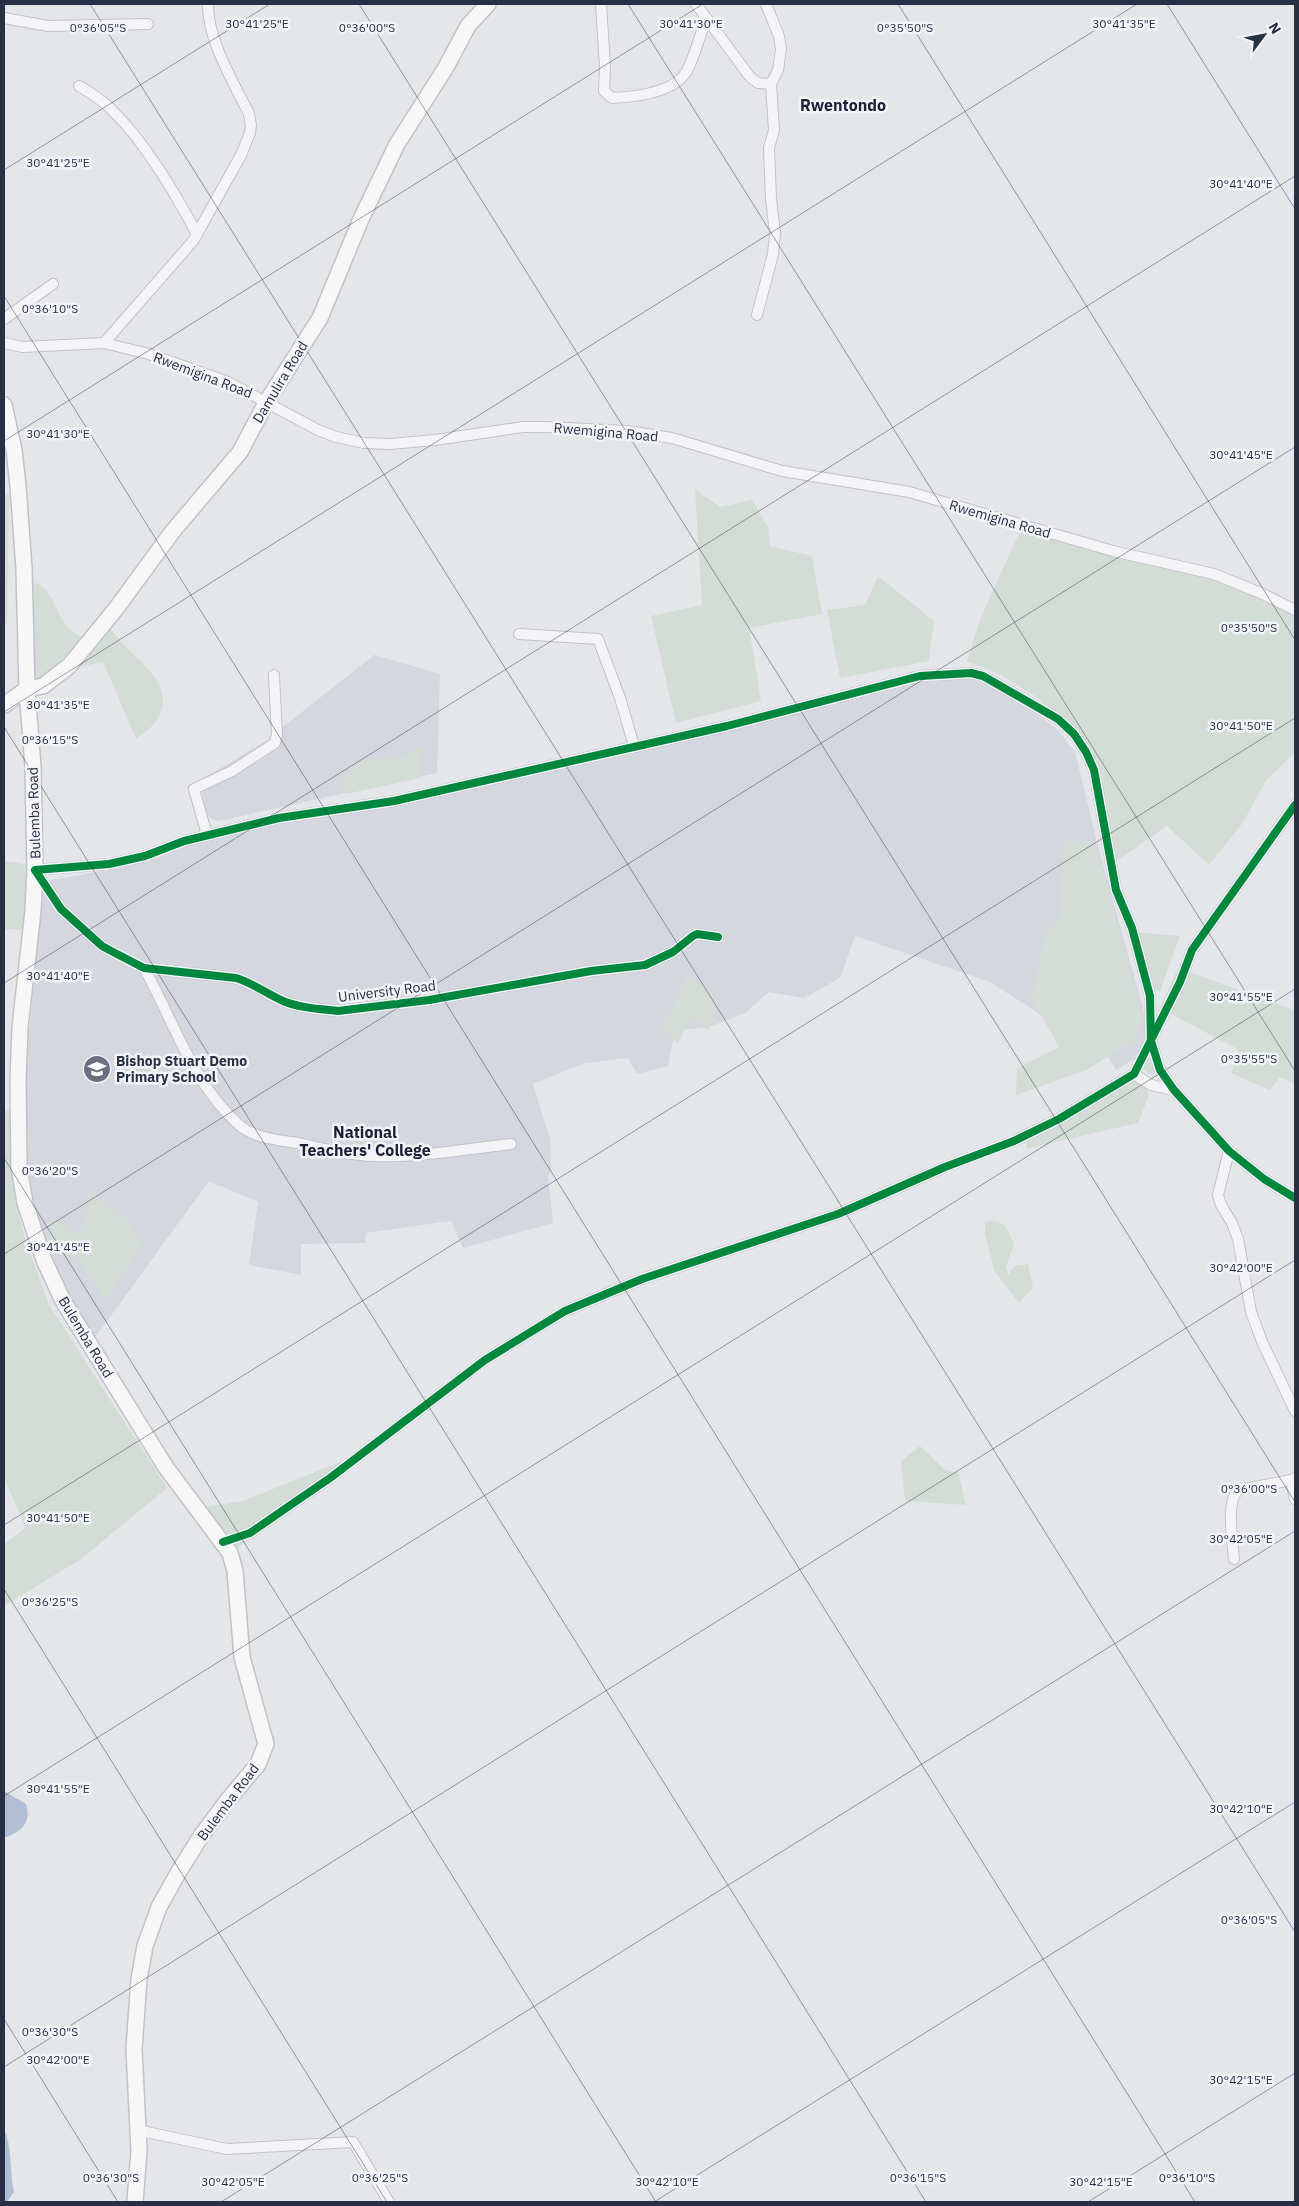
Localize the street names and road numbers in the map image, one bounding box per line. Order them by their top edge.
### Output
street label: Damulira Road [248,338,312,426]
street label: Rwemigina Road [151,348,255,402]
street label: Rwemigina Road [553,418,659,446]
street label: Rwemigina Road [947,496,1053,542]
street label: Bulemba Road [23,767,45,859]
street label: University Road [337,976,437,1006]
street label: Bulemba Road [55,1293,117,1381]
street label: Bulemba Road [193,1760,263,1844]

